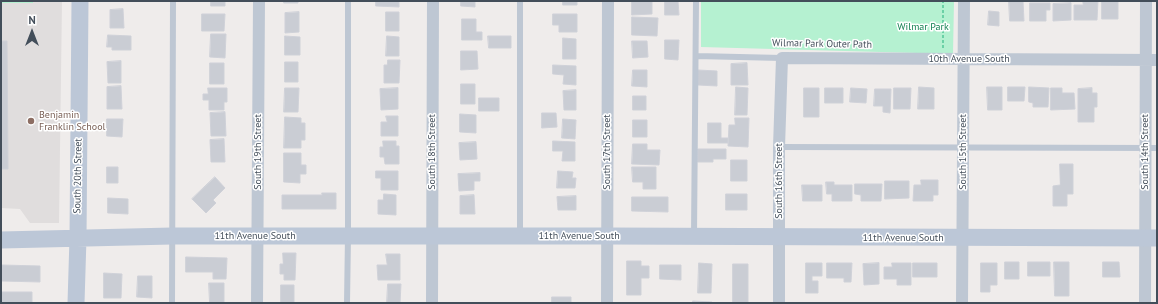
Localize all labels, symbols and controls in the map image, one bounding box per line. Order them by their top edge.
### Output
north arrow [12,12,52,52]
text: N [28,13,36,27]
park label: Wilmar Park [897,21,949,33]
street label: Wilmar Park Outer Path [772,37,872,51]
street label: 10th Avenue South [928,53,1010,65]
place label: Benjamin Franklin School [39,109,105,132]
street label: South 19th Street [252,114,264,190]
street label: South 18th Street [426,114,438,190]
street label: South 17th Street [601,114,613,190]
street label: South 15th Street [957,114,969,190]
street label: South 14th Street [1139,114,1151,190]
marker: Benjamin Franklin School [26,116,36,126]
street label: South 20th Street [71,138,85,214]
street label: South 16th Street [773,143,785,219]
street label: 11th Avenue South [214,230,296,242]
street label: 11th Avenue South [538,230,620,242]
street label: 11th Avenue South [862,232,944,244]

